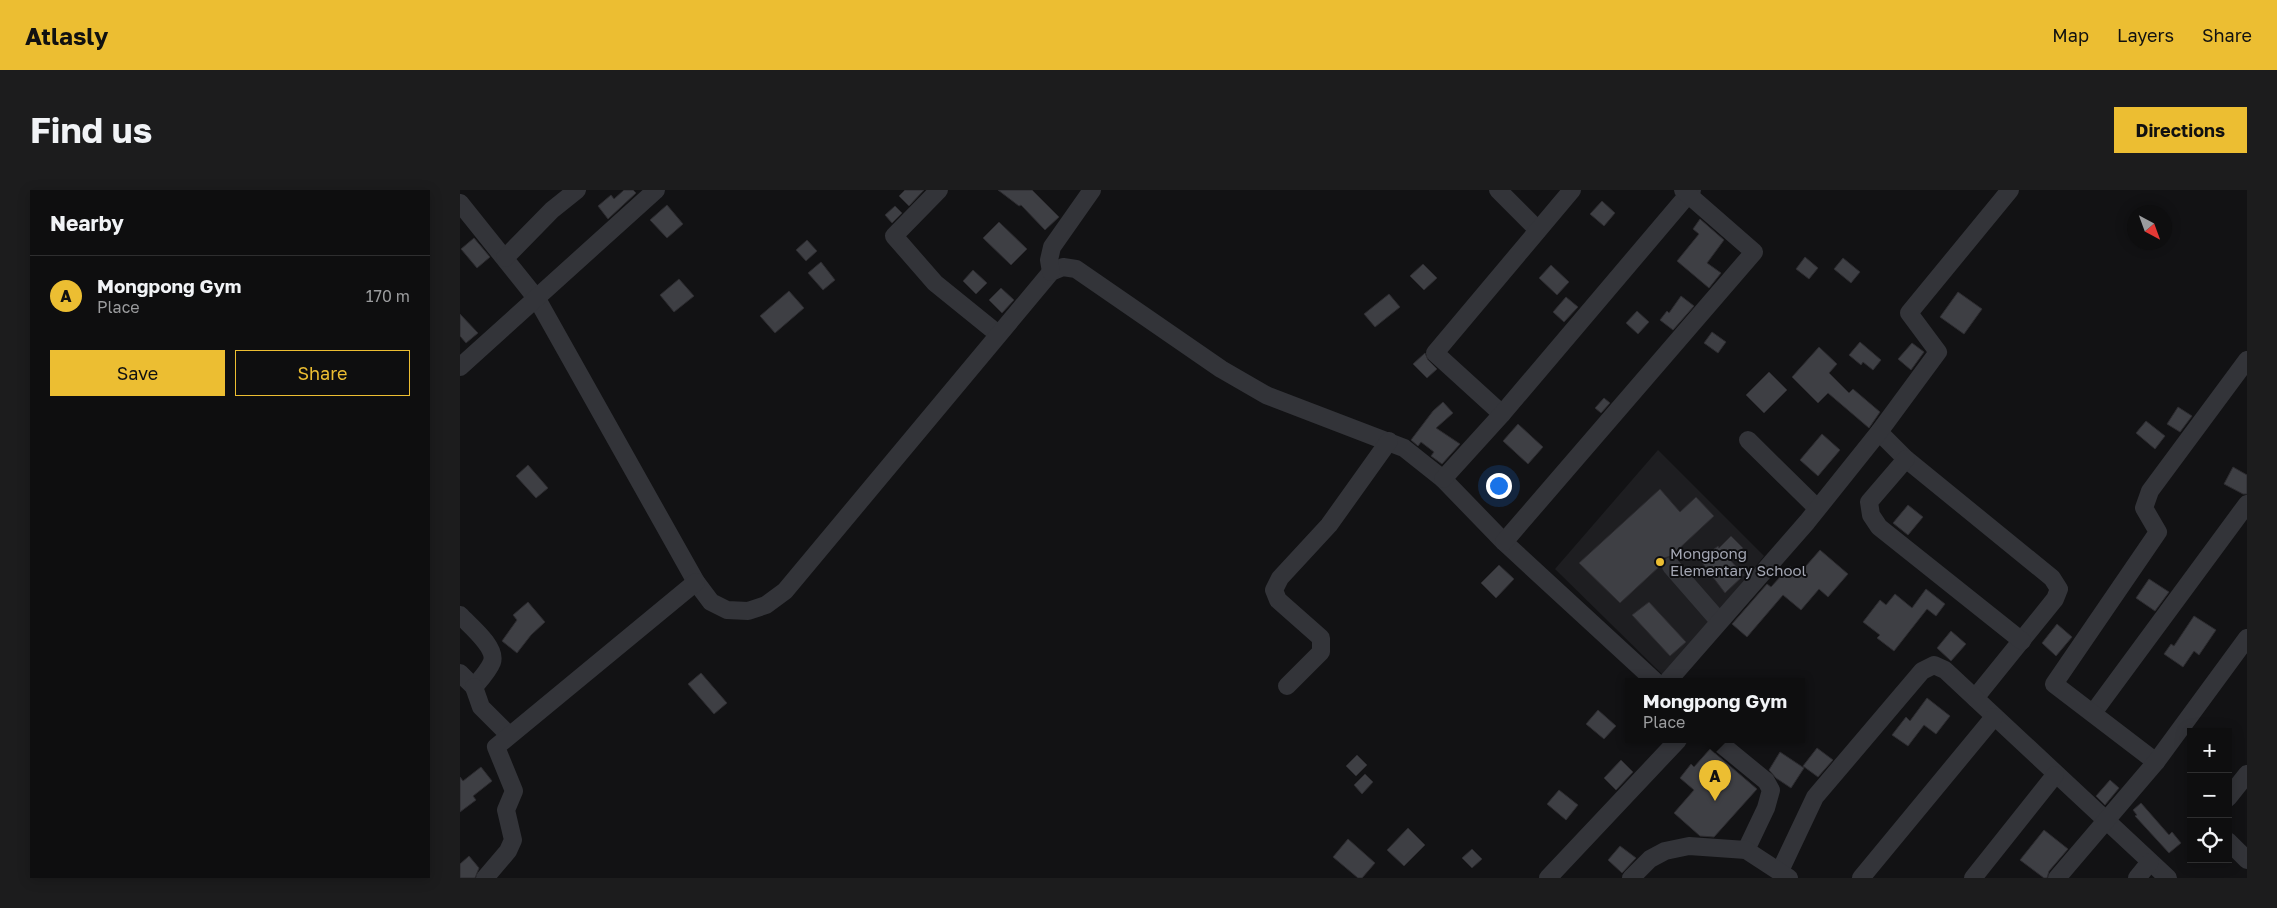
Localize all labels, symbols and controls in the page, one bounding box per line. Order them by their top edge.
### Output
text: Atlasly [25,21,108,50]
text: Map [2052,24,2089,46]
text: Layers [2117,24,2174,46]
text: Share [2202,24,2252,46]
button: Directions [2114,107,2247,153]
text: Find us [30,109,152,151]
north arrow [2127,205,2172,250]
text: Nearby [50,210,124,236]
text: Mongpong Gym [97,274,242,297]
text: A [60,286,72,306]
text: 170 m [366,286,410,306]
text: Place [97,297,140,317]
button: Save [50,350,225,396]
button: Share [235,350,410,396]
your location [1486,473,1512,499]
place label: Mongpong Elementary School [1670,544,1806,579]
marker: Mongpong Elementary School [1654,556,1666,568]
popup [1625,678,1805,743]
text: Mongpong Gym [1643,689,1787,712]
text: Place [1643,712,1685,732]
map controls [2187,728,2232,863]
button: + [2187,728,2232,773]
pin: A [1699,760,1731,801]
button: − [2187,773,2232,818]
button: locate [2187,818,2232,863]

